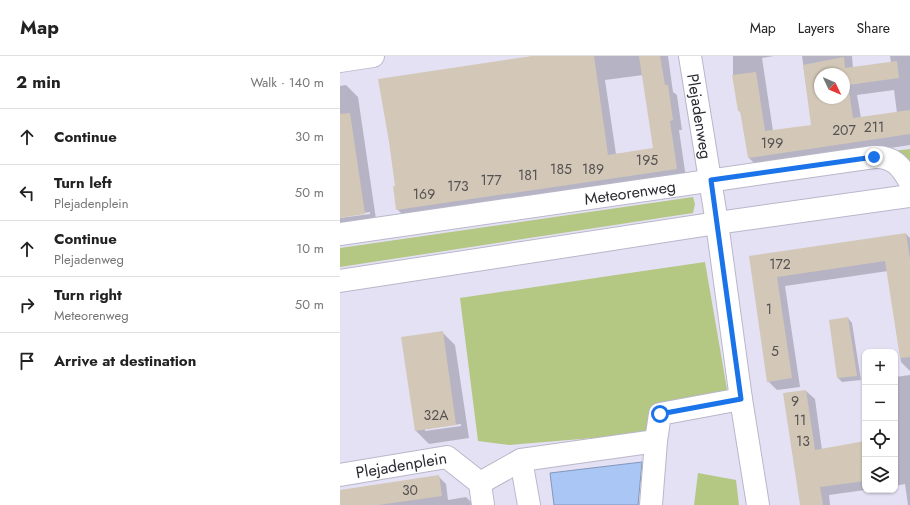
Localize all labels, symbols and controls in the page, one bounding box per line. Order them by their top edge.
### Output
text: Map [20,14,59,41]
text: Map [750,18,776,38]
text: Layers [798,18,834,38]
text: Share [856,18,890,38]
north arrow [814,68,850,104]
text: 2 min [16,70,61,94]
street label: Plejadenweg [681,72,717,161]
text: Walk · 140 m [250,73,324,92]
house number: 211 [864,117,884,137]
house number: 207 [832,120,857,140]
icon: ahead [16,126,38,148]
text: Continue [54,126,117,148]
text: 30 m [295,127,324,146]
house number: 199 [761,133,783,153]
route end [865,148,883,166]
house number: 195 [636,150,658,170]
house number: 185 [550,159,572,179]
house number: 189 [582,159,604,179]
house number: 181 [518,165,538,185]
house number: 177 [481,170,502,190]
text: Turn left [54,172,112,194]
street label: Meteorenweg [583,175,677,211]
house number: 173 [447,176,469,196]
icon: left [16,182,38,204]
text: 50 m [295,183,324,202]
house number: 169 [413,184,435,204]
text: Plejadenplein [54,194,129,213]
text: Continue [54,228,117,250]
icon: ahead [16,238,38,260]
text: 10 m [296,239,324,258]
text: Plejadenweg [54,250,124,269]
house number: 172 [769,254,791,274]
text: Turn right [54,284,122,306]
icon: right [16,294,38,316]
text: 50 m [295,295,324,314]
house number: 1 [766,299,772,319]
text: Meteorenweg [54,306,129,325]
house number: 5 [771,341,779,361]
map controls [862,349,898,493]
button: + [862,349,898,385]
icon: arrive [16,350,38,372]
text: Arrive at destination [54,350,196,372]
button: − [862,385,898,421]
house number: 9 [791,391,799,411]
house number: 32A [424,405,449,425]
route start [651,405,669,423]
house number: 11 [794,410,806,430]
button: locate [862,421,898,457]
house number: 13 [796,431,810,451]
street label: Plejadenplein [354,446,448,484]
button: layers [862,457,898,493]
house number: 30 [402,480,418,500]

